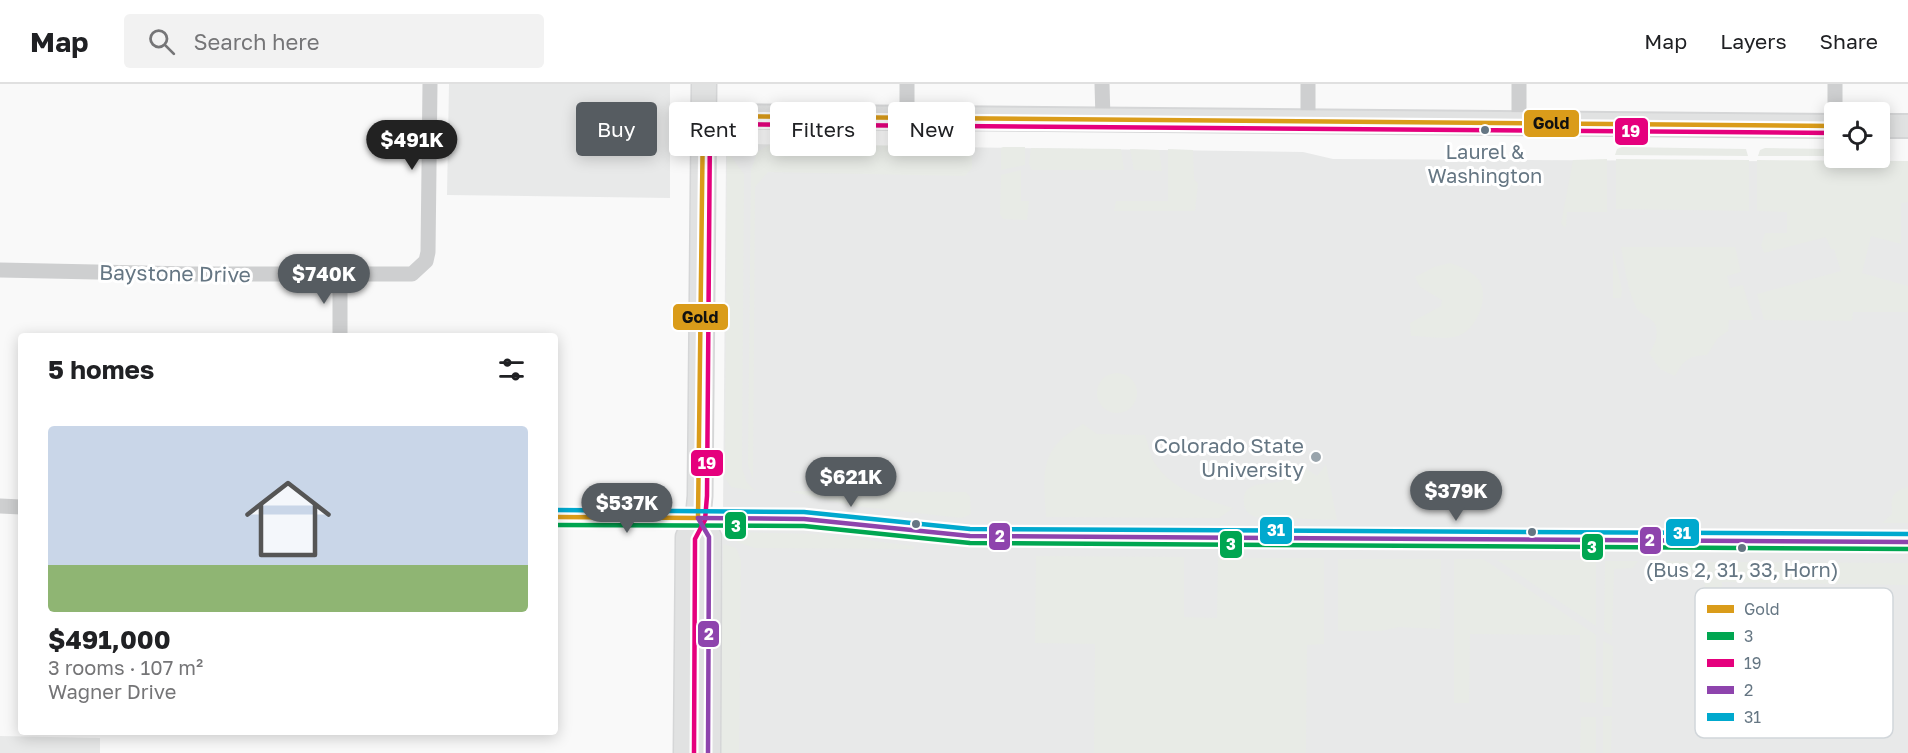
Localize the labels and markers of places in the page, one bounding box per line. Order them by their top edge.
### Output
pin: $491K [370,120,454,171]
marker: Laurel & Washington [1479,124,1491,136]
place label: Laurel & Washington [1428,139,1542,187]
pin: $740K [282,254,366,305]
place label: Colorado State University [1154,432,1304,482]
marker: Colorado State University [1309,450,1323,464]
pin: $621K [809,457,893,508]
pin: $379K [1414,471,1498,522]
pin: $537K [585,483,669,534]
unlabelled marker [910,518,922,530]
unlabelled marker [1526,526,1538,538]
marker: (Bus 2, 31, 33, Horn) [1736,542,1748,554]
place label: (Bus 2, 31, 33, Horn) [1646,557,1839,581]

